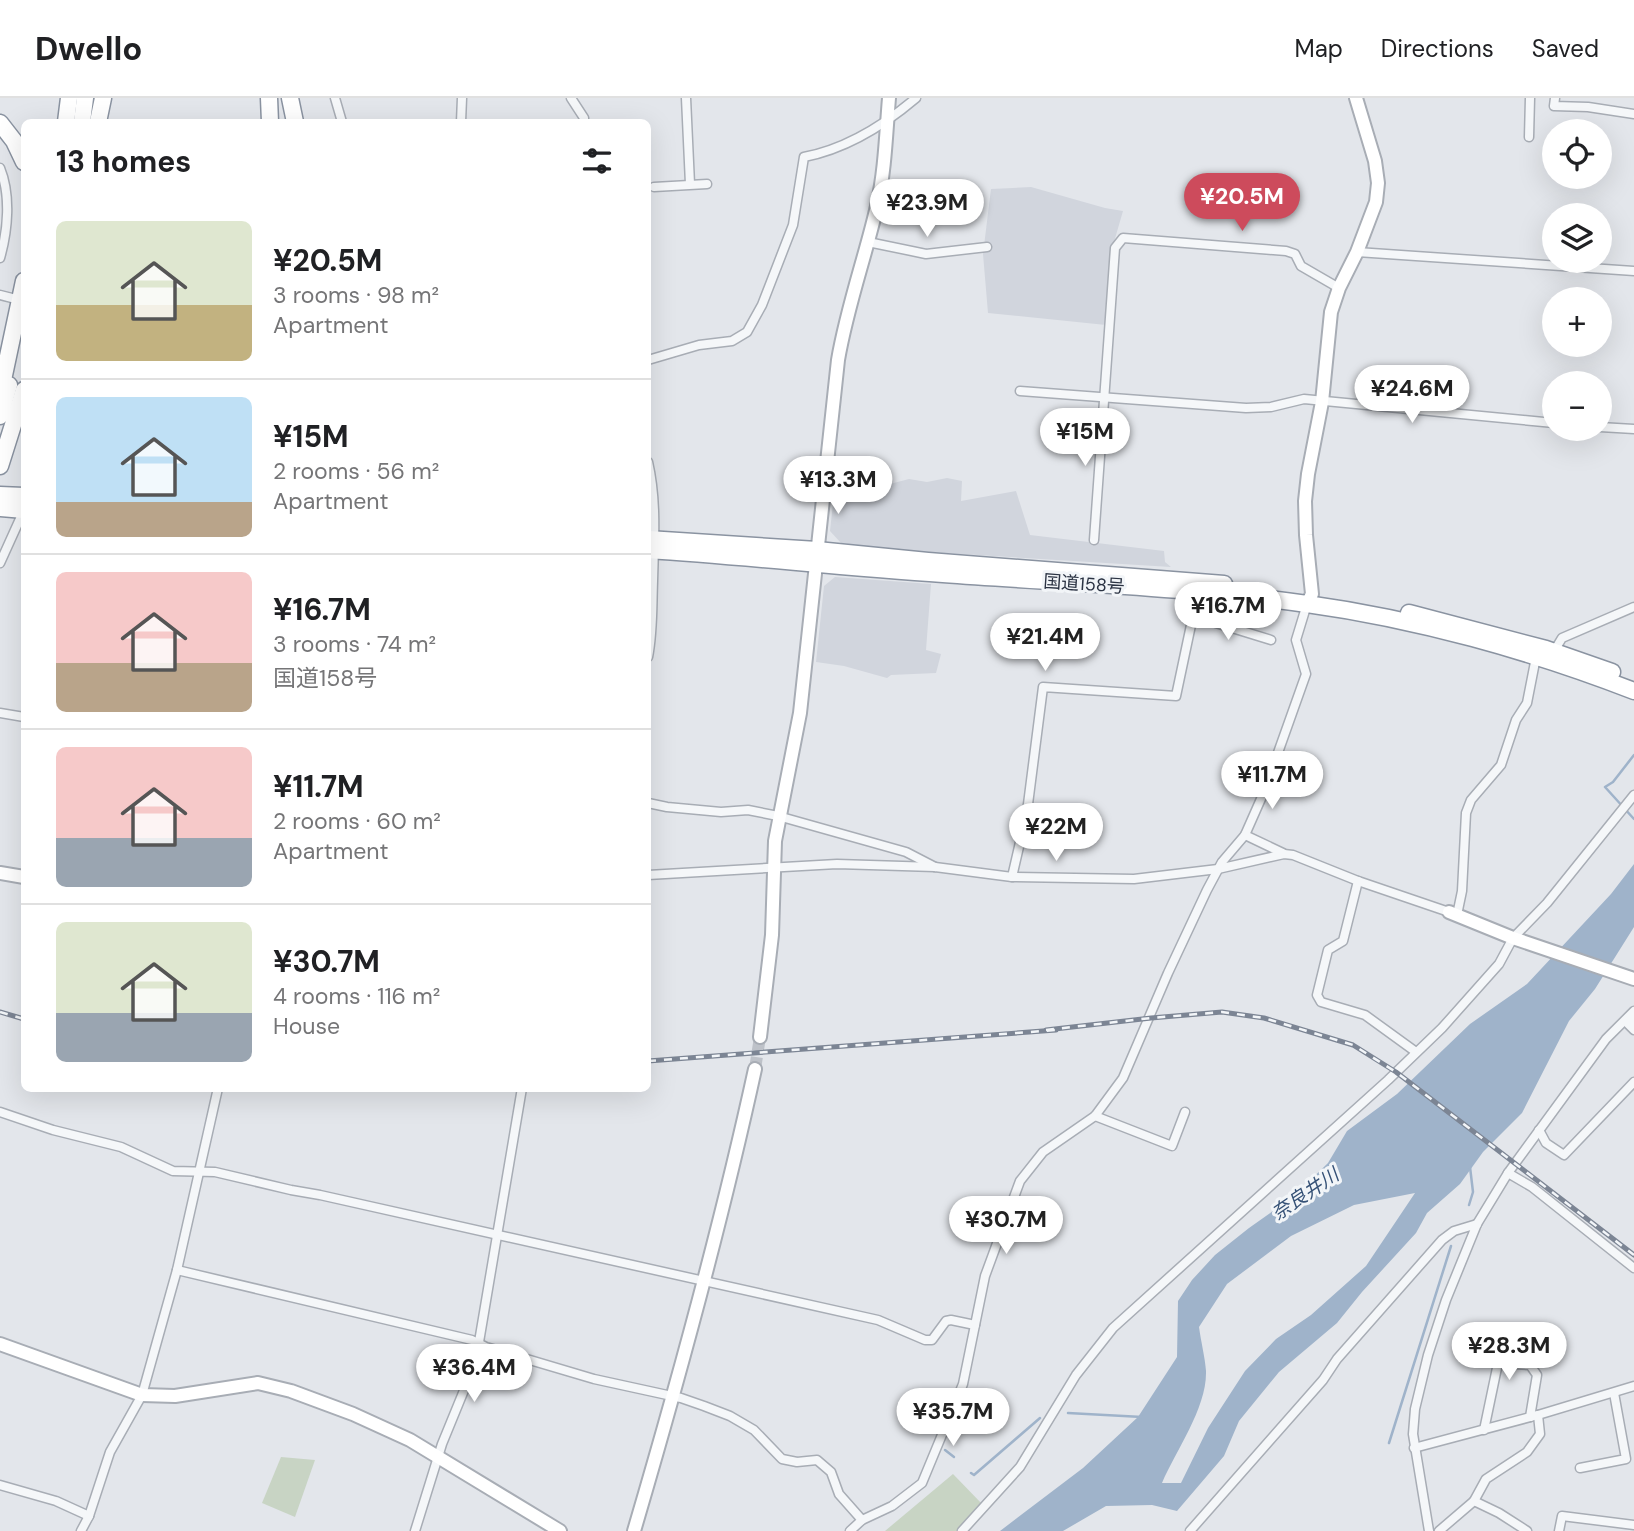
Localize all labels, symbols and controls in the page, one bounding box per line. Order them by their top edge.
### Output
text: Dwello [35,27,142,70]
text: Map [1295,33,1343,64]
text: Directions [1381,33,1494,64]
text: Saved [1532,33,1599,64]
map controls [1542,119,1612,441]
button: locate [1542,119,1612,189]
text: 13 homes [56,142,191,181]
icon: filters [578,142,616,180]
pin: ¥20.5M [1185,174,1299,233]
pin: ¥23.9M [870,180,984,239]
text: ¥20.5M [1200,181,1284,211]
text: ¥23.9M [886,187,968,217]
button: layers [1542,203,1612,273]
text: ¥20.5M [273,241,382,280]
icon: home [112,249,196,333]
text: 3 rooms · 98 m² [273,280,439,310]
button: + [1542,287,1612,357]
text: Apartment [273,310,388,340]
pin: ¥24.6M [1355,366,1469,425]
button: − [1542,371,1612,441]
text: ¥24.6M [1370,373,1454,403]
pin: ¥15M [1044,408,1126,468]
text: ¥15M [1056,416,1114,446]
text: ¥15M [273,417,349,456]
icon: home [112,425,196,509]
text: 2 rooms · 56 m² [273,456,439,486]
pin: ¥13.3M [781,456,895,516]
text: ¥13.3M [799,464,877,494]
text: Apartment [273,486,388,516]
street label: 国道158号 [1042,569,1126,599]
pin: ¥16.7M [1171,582,1285,642]
text: ¥16.7M [273,590,371,629]
text: ¥16.7M [1191,590,1265,620]
icon: home [112,600,196,684]
pin: ¥21.4M [988,614,1102,673]
text: ¥21.4M [1006,621,1084,651]
text: 3 rooms · 74 m² [273,629,436,659]
text: 国道158号 [273,663,377,693]
pin: ¥11.7M [1215,752,1329,811]
text: ¥11.7M [1237,759,1307,789]
text: ¥11.7M [273,767,364,806]
icon: home [112,775,196,859]
pin: ¥22M [1015,804,1097,863]
text: 2 rooms · 60 m² [273,806,441,836]
text: ¥22M [1025,811,1087,841]
text: Apartment [273,836,388,866]
text: ¥30.7M [273,942,380,981]
icon: home [112,950,196,1034]
text: 4 rooms · 116 m² [273,981,440,1011]
text: House [273,1011,340,1041]
water label: 奈良井川 [1267,1161,1345,1226]
pin: ¥30.7M [949,1196,1063,1256]
text: ¥30.7M [965,1204,1047,1234]
pin: ¥28.3M [1452,1322,1566,1382]
text: ¥28.3M [1468,1330,1550,1360]
pin: ¥36.4M [417,1344,531,1404]
text: ¥36.4M [432,1352,516,1382]
pin: ¥35.7M [896,1388,1010,1448]
text: ¥35.7M [913,1396,993,1426]

